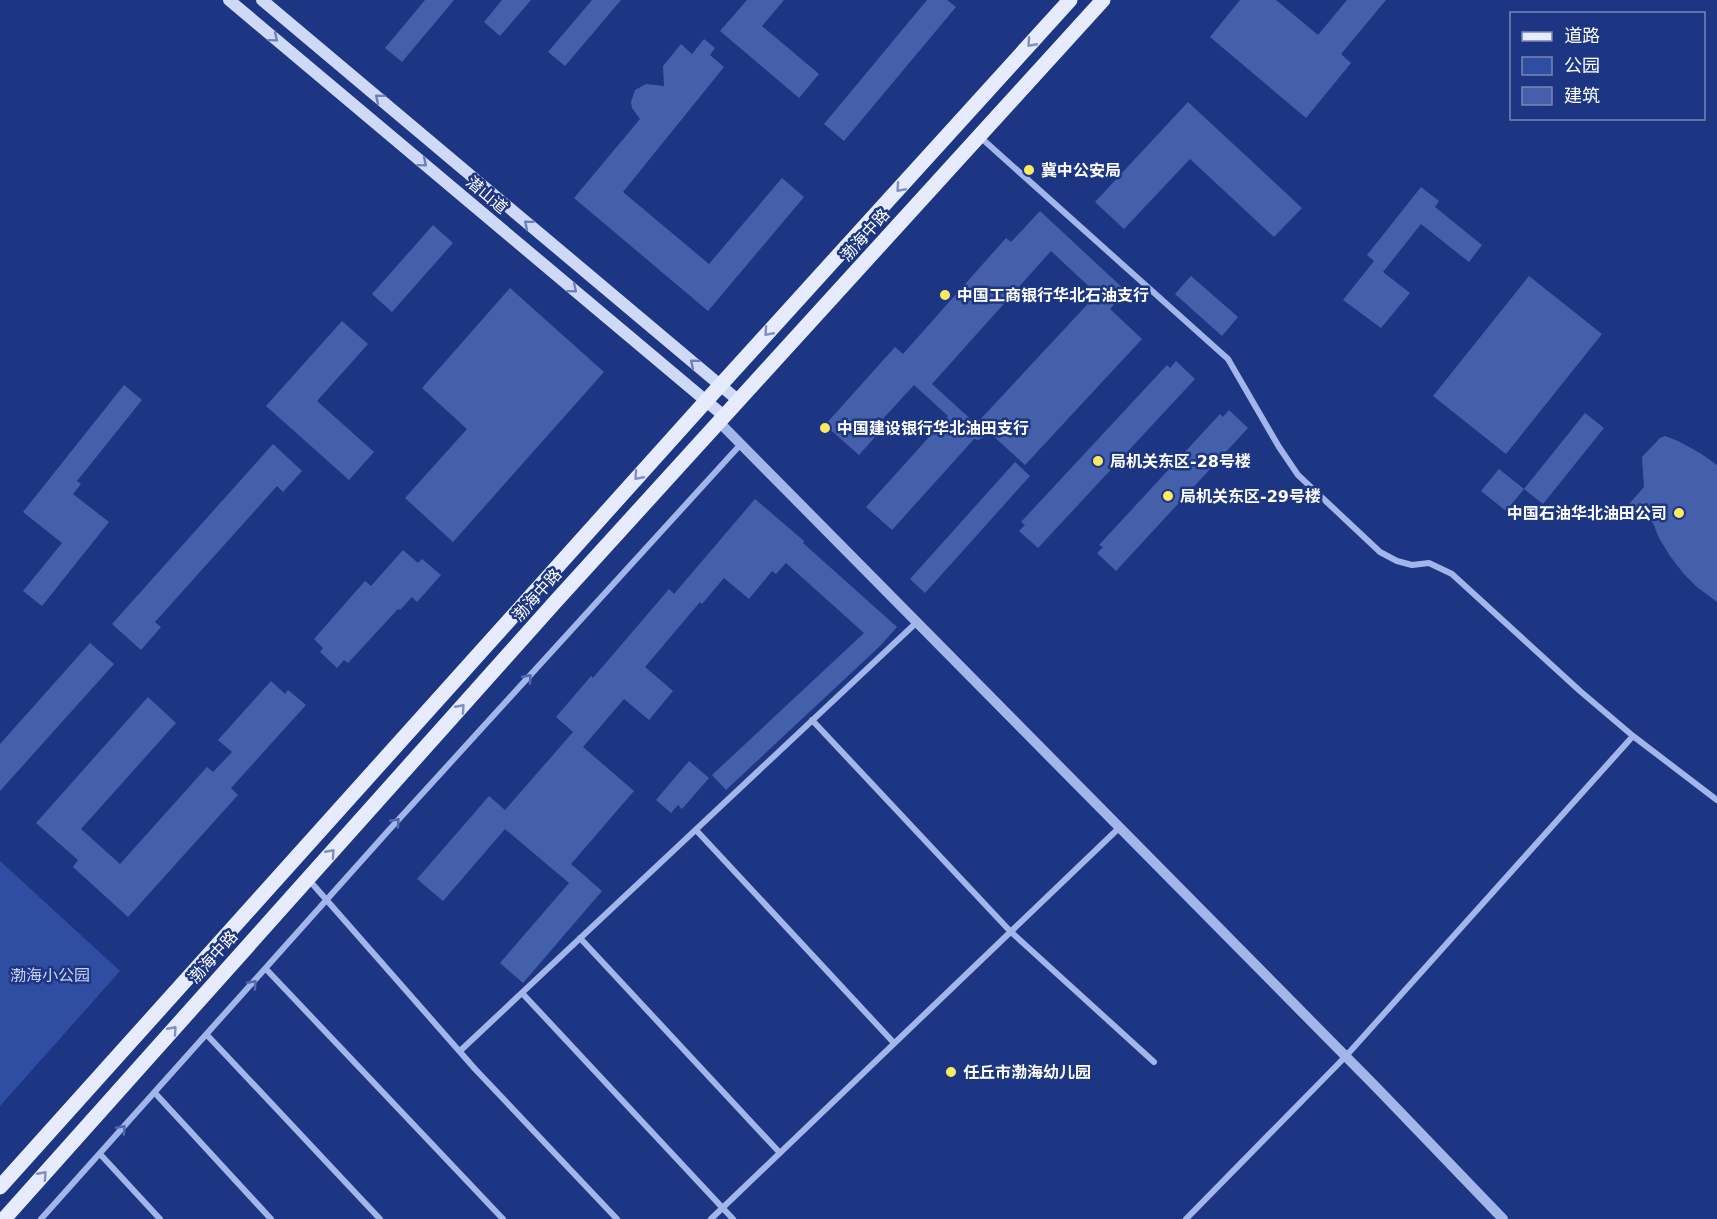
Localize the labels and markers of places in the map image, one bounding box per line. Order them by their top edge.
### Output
place label: 冀中公安局 [1041,161,1121,180]
marker: 冀中公安局 [1022,163,1036,177]
place label: 中国工商银行华北石油支行 [957,286,1149,305]
marker: 中国工商银行华北石油支行 [938,288,952,302]
place label: 中国建设银行华北油田支行 [837,419,1029,438]
marker: 中国建设银行华北油田支行 [818,421,832,435]
place label: 局机关东区-28号楼 [1110,452,1251,471]
marker: 局机关东区-28号楼 [1091,454,1105,468]
place label: 局机关东区-29号楼 [1180,487,1321,506]
marker: 局机关东区-29号楼 [1161,489,1175,503]
place label: 中国石油华北油田公司 [1507,504,1667,523]
marker: 中国石油华北油田公司 [1672,506,1686,520]
place label: 任丘市渤海幼儿园 [963,1063,1091,1082]
marker: 任丘市渤海幼儿园 [944,1065,958,1079]

